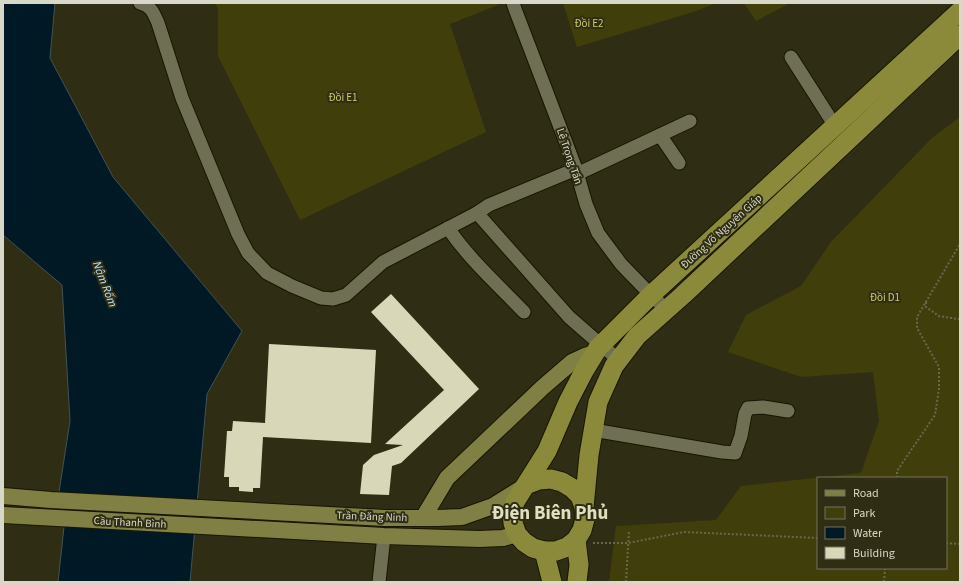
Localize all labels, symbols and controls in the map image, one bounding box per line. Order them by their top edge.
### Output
park label: Đồi E2 [574,16,604,31]
park label: Đồi E1 [328,90,358,105]
street label: Lê Trọng Tấn [553,126,586,186]
street label: Đường Võ Nguyên Giáp [677,191,765,272]
water label: Nậm Rốm [88,259,121,310]
park label: Đồi D1 [870,290,900,305]
legend [817,477,947,569]
text: Road [853,485,879,502]
district label: Điện Biên Phủ [492,500,608,527]
text: Park [853,505,875,522]
street label: Trần Đăng Ninh [336,508,408,525]
street label: Cầu Thanh Bình [93,513,167,532]
text: Water [853,525,883,542]
text: Building [853,545,895,562]

